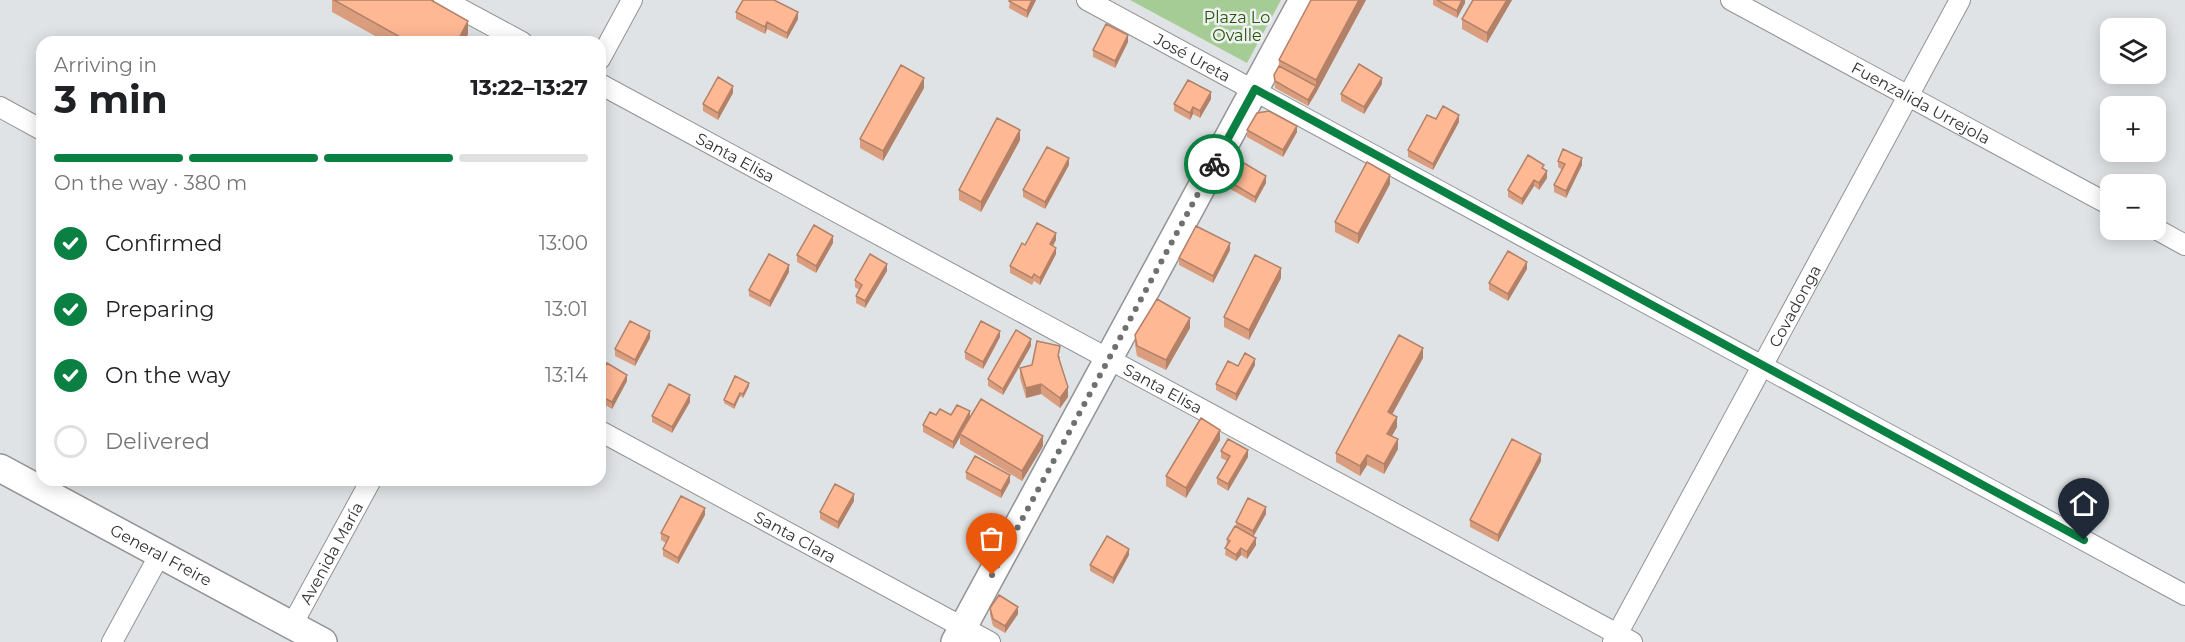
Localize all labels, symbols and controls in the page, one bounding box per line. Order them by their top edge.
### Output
park label: Plaza Lo Ovalle [1204,8,1270,45]
map controls [2100,18,2166,240]
button: layers [2100,18,2166,84]
street label: José Ureta [1150,29,1234,86]
text: Arriving in [54,53,157,77]
street label: Fuenzalida Urrejola [1848,58,1993,148]
text: 13:22–13:27 [470,74,588,101]
text: 3 min [54,75,168,123]
button: + [2100,96,2166,162]
street label: Santa Elisa [693,129,778,187]
courier [1184,134,1244,194]
icon: bike [1198,148,1231,181]
text: On the way · 380 m [54,171,247,195]
button: − [2100,174,2166,240]
icon: check [54,227,87,260]
text: Confirmed [105,230,222,257]
text: 13:00 [539,231,588,255]
street label: Covadonga [1765,262,1825,351]
icon: check [54,293,87,326]
text: Preparing [105,296,214,323]
text: 13:01 [545,297,588,321]
icon: check [54,359,87,392]
street label: Santa Elisa [1120,360,1205,418]
text: On the way [105,362,230,389]
text: 13:14 [545,363,588,387]
text: Delivered [105,428,210,455]
pin [2058,478,2109,540]
icon: home [2067,487,2100,520]
street label: Avenida María [296,499,367,608]
street label: Santa Clara [751,507,839,567]
pin [966,513,1017,575]
street label: General Freire [107,520,215,590]
icon: bag [975,522,1008,555]

